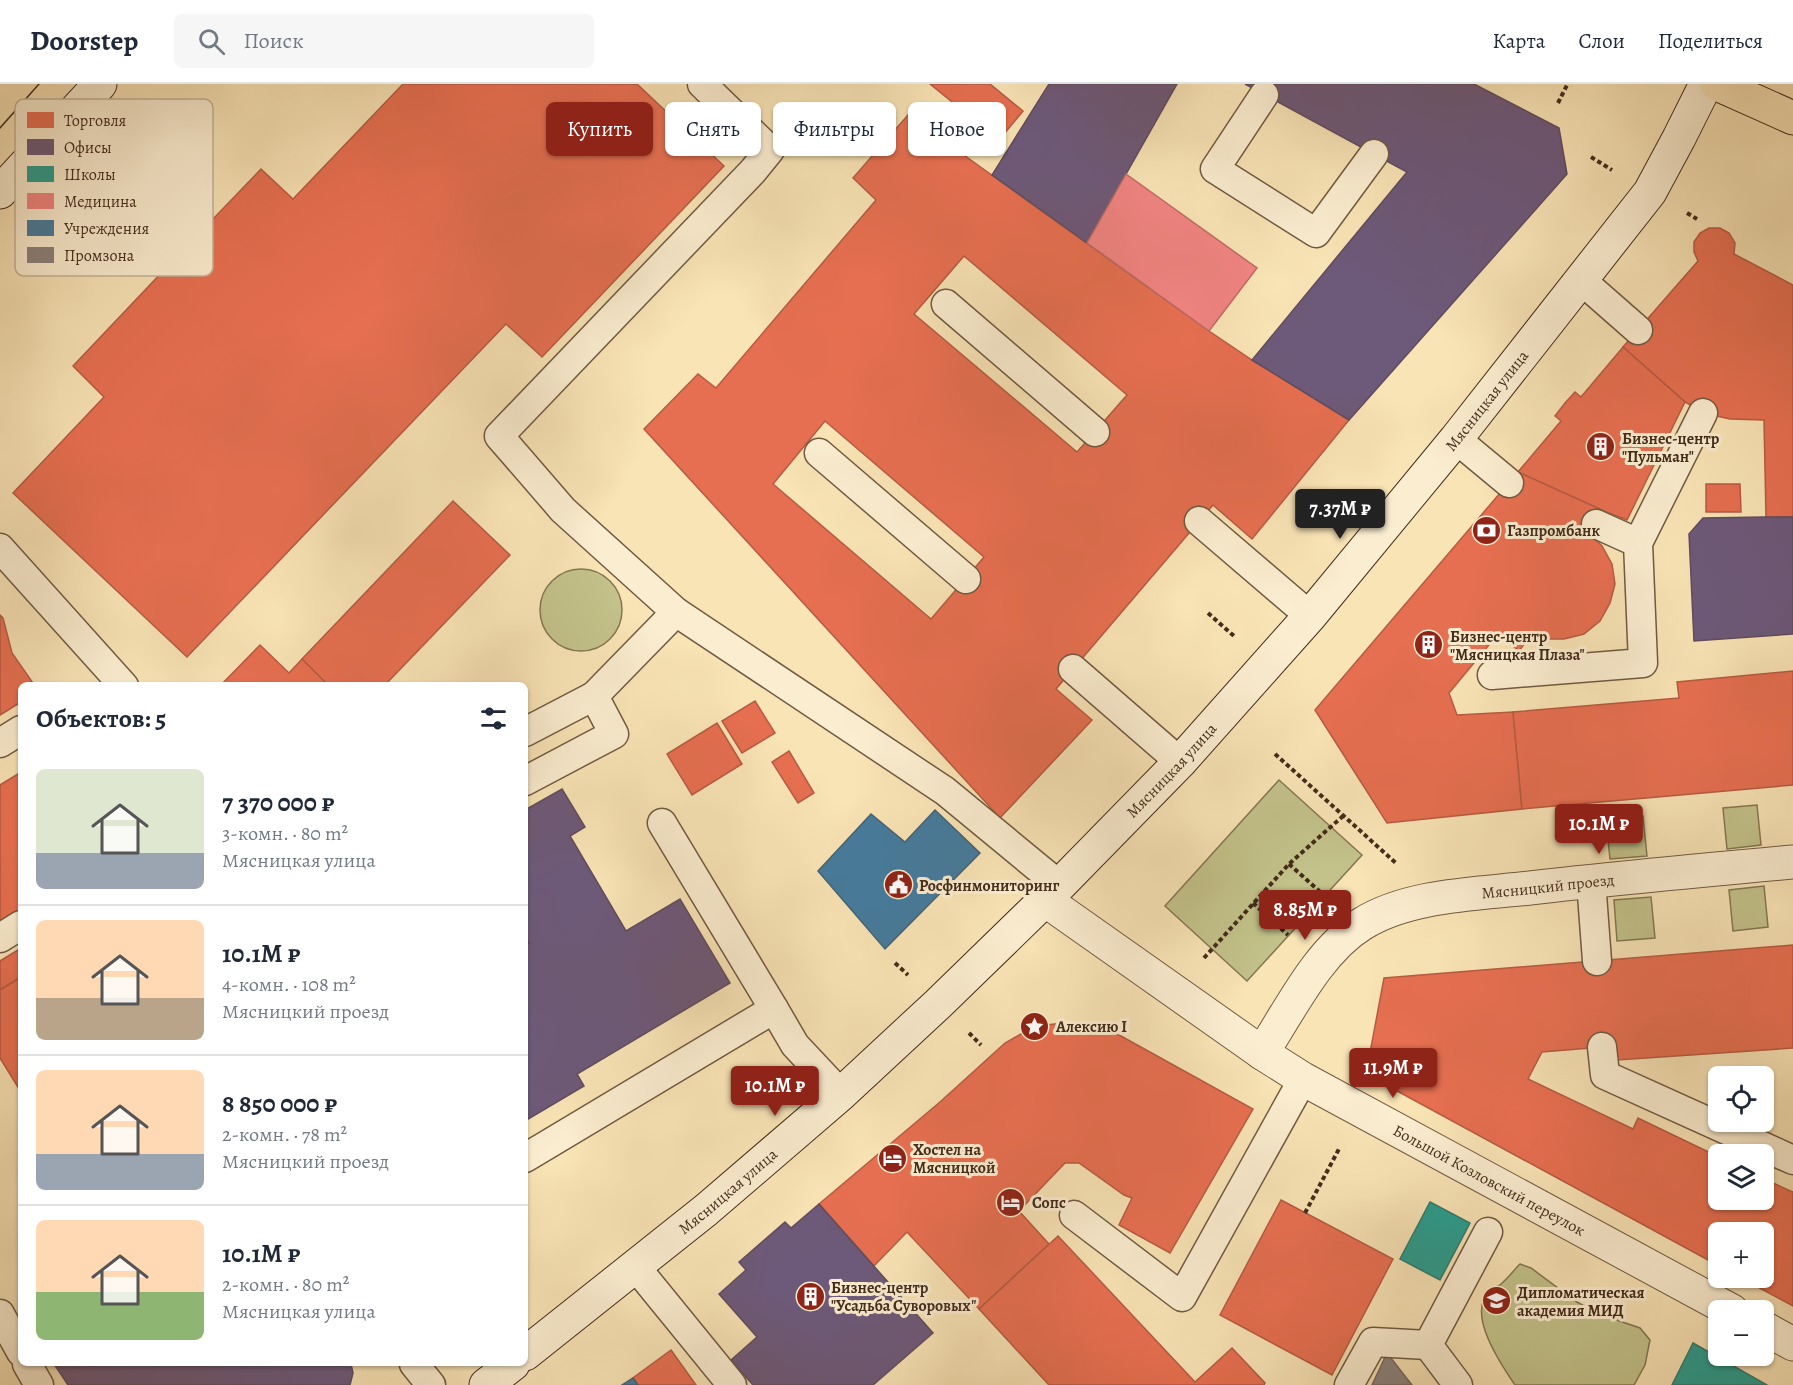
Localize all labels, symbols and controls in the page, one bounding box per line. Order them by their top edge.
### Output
search box [174,14,594,68]
text: Doorstep [30,22,138,60]
icon: search [195,25,228,58]
text: Поиск [243,26,304,56]
text: Карта [1492,27,1545,55]
text: Слои [1578,27,1625,55]
text: Поделиться [1658,27,1763,55]
legend [15,99,213,276]
chip: Купить [546,102,653,156]
chip: Снять [665,102,761,156]
chip: Фильтры [773,102,896,156]
chip: Новое [908,102,1006,156]
text: Торговля [64,110,127,132]
text: Офисы [64,137,112,159]
text: Школы [64,164,116,186]
text: Медицина [64,191,137,213]
text: Учреждения [64,218,150,240]
text: Промзона [64,245,135,267]
street label: Мясницкая улица [1440,345,1534,456]
place label: Бизнес-центр "Пульман" [1622,428,1720,468]
building icon: Бизнес-центр "Пульман" [1585,431,1617,463]
pin: 7.37M ₽ [1285,489,1395,540]
text: 7.37M ₽ [1309,495,1371,522]
bank icon: Газпромбанк [1470,514,1502,546]
place label: Газпромбанк [1507,520,1600,542]
place label: Бизнес-центр "Мясницкая Плаза" [1450,626,1585,666]
building icon: Бизнес-центр "Мясницкая Плаза" [1413,629,1445,661]
text: Объектов: 5 [36,701,166,736]
icon: filters [477,702,510,735]
street label: Мясницкая улица [1122,718,1222,823]
text: 7 370 000 ₽ [222,785,334,820]
icon: home [84,793,156,865]
pin: 10.1M ₽ [1544,804,1654,855]
text: 10.1M ₽ [1569,810,1629,837]
text: 3-комн. · 80 m² [222,820,348,847]
text: Мясницкая улица [222,847,376,874]
public building icon: Росфинмониторинг [882,869,914,901]
street label: Мясницкий проезд [1480,869,1616,905]
place label: Росфинмониторинг [919,875,1059,897]
pin: 8.85M ₽ [1250,890,1360,941]
text: 8.85M ₽ [1273,896,1337,923]
text: 10.1M ₽ [222,936,300,971]
icon: home [84,944,156,1016]
text: 4-комн. · 108 m² [222,971,356,998]
text: Мясницкий проезд [222,998,389,1025]
place icon: Алексию I [1019,1010,1051,1042]
place label: Алексию I [1055,1016,1127,1038]
pin: 11.9M ₽ [1338,1048,1448,1099]
text: 11.9M ₽ [1363,1054,1423,1081]
pin: 10.1M ₽ [720,1066,830,1117]
map controls [1708,1066,1774,1366]
button: locate [1708,1066,1774,1132]
text: 10.1M ₽ [745,1072,805,1099]
text: 8 850 000 ₽ [222,1086,337,1121]
icon: home [84,1094,156,1166]
street label: Большой Козловский переулок [1389,1120,1589,1242]
text: 2-комн. · 78 m² [222,1121,347,1148]
place label: Хостел на Мясницкой [913,1139,995,1179]
hotel icon: Хостел на Мясницкой [876,1142,908,1174]
street label: Мясницкая улица [674,1143,783,1240]
button: layers [1708,1144,1774,1210]
text: Мясницкий проезд [222,1148,389,1175]
hotel icon: Сопс [995,1186,1027,1218]
place label: Сопс [1032,1192,1066,1214]
button: + [1708,1222,1774,1288]
text: 10.1M ₽ [222,1236,300,1271]
icon: home [84,1244,156,1316]
text: 2-комн. · 80 m² [222,1271,349,1298]
place label: Бизнес-центр "Усадьба Суворовых" [831,1277,976,1317]
building icon: Бизнес-центр "Усадьба Суворовых" [794,1280,826,1312]
place label: Дипломатическая академия МИД [1517,1282,1645,1322]
school or university icon: Дипломатическая академия МИД [1480,1285,1512,1317]
text: Мясницкая улица [222,1298,376,1325]
button: − [1708,1300,1774,1366]

